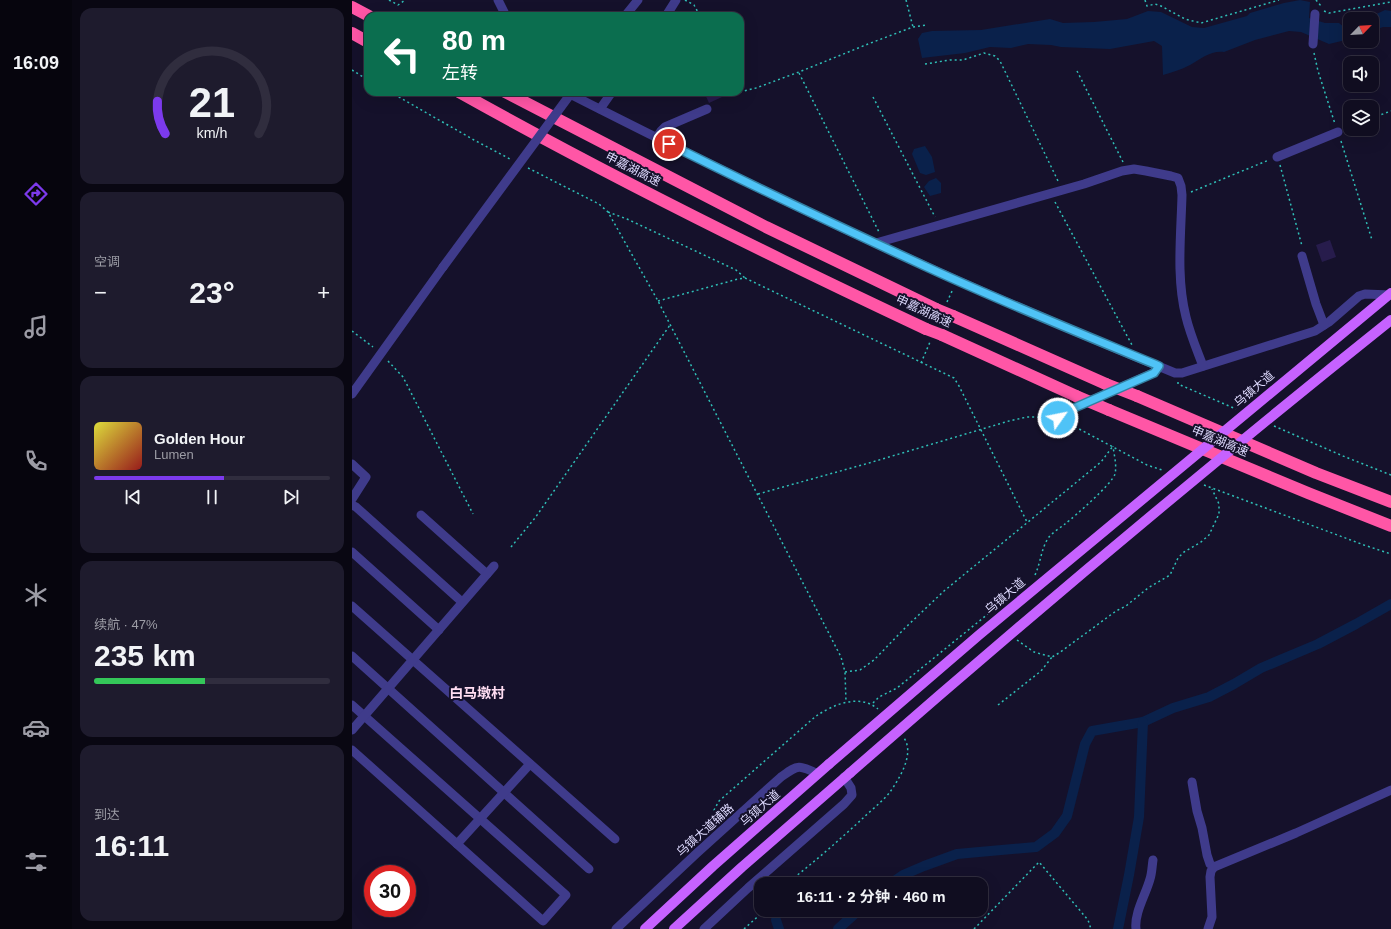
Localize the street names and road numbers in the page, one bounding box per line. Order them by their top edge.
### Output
street label: 申嘉湖高速 [603,149,663,189]
street label: 申嘉湖高速 [894,292,954,330]
street label: 乌镇大道 [1231,368,1277,410]
street label: 申嘉湖高速 [1190,423,1250,459]
street label: 乌镇大道 [982,575,1028,617]
street label: 乌镇大道 [737,787,783,829]
street label: 乌镇大道辅路 [674,801,736,859]

